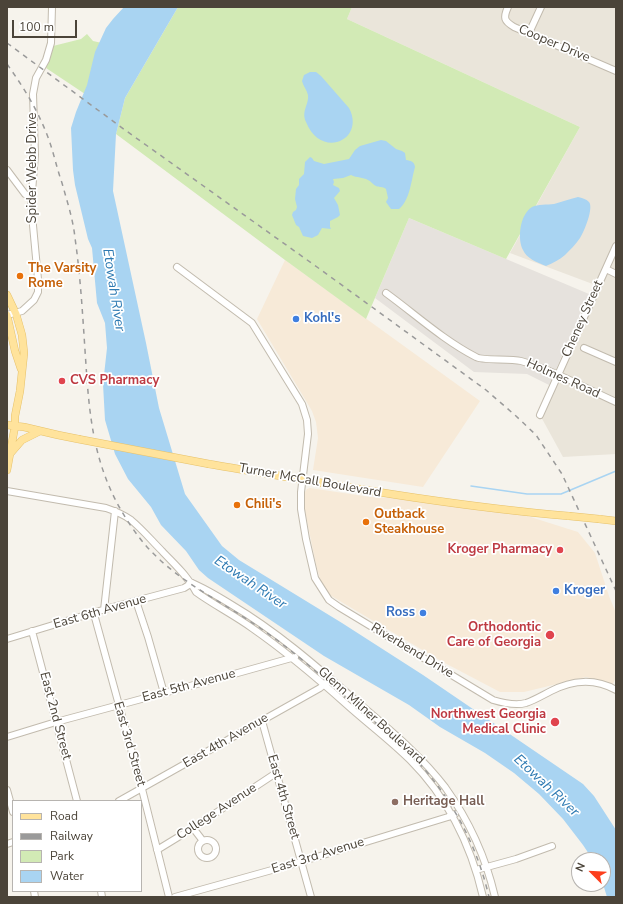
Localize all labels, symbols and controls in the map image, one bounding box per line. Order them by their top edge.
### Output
scale bar [14,12,79,38]
text: 100 m [19,19,54,35]
street label: Cooper Drive [516,22,592,66]
street label: Spider Webb Drive [25,113,41,223]
water label: Etowah River [98,248,128,332]
place label: The Varsity Rome [28,261,96,292]
marker: The Varsity Rome [15,271,25,281]
street label: Cheney Street [559,278,607,360]
place label: Kohl's [304,311,341,327]
marker: Kohl's [291,314,301,324]
street label: Holmes Road [524,356,602,402]
place label: CVS Pharmacy [70,373,159,389]
marker: CVS Pharmacy [57,376,67,386]
street label: Turner McCall Boulevard [238,461,382,501]
place label: Chili's [245,497,282,513]
marker: Chili's [232,500,242,510]
place label: Outback Steakhouse [374,507,444,538]
marker: Outback Steakhouse [361,517,371,527]
place label: Kroger Pharmacy [448,542,552,558]
marker: Kroger Pharmacy [555,545,565,555]
water label: Etowah River [211,553,289,613]
place label: Kroger [564,583,605,599]
marker: Kroger [551,586,561,596]
street label: East 6th Avenue [52,591,148,633]
place label: Ross [386,605,415,621]
marker: Ross [418,608,428,618]
street label: Riverbend Drive [368,620,456,682]
place label: Orthodontic Care of Georgia [447,620,541,651]
marker: Orthodontic Care of Georgia [544,629,556,641]
street label: Glenn Milner Boulevard [314,664,428,768]
street label: East 5th Avenue [141,666,237,706]
street label: East 2nd Street [36,671,74,761]
street label: East 3rd Street [109,700,149,788]
place label: Northwest Georgia Medical Clinic [431,707,546,738]
street label: East 4th Avenue [181,710,271,772]
marker: Northwest Georgia Medical Clinic [549,716,561,728]
water label: Etowah River [510,751,582,821]
street label: East 4th Street [264,753,302,841]
street label: College Avenue [174,780,260,844]
place label: Heritage Hall [403,794,484,810]
marker: Heritage Hall [390,797,400,807]
legend [12,800,142,892]
text: Road [50,808,78,824]
text: Railway [50,828,93,844]
street label: East 3rd Avenue [270,835,366,877]
text: Park [50,848,74,864]
north arrow [571,852,611,892]
text: N [572,861,589,874]
text: Water [50,868,84,884]

